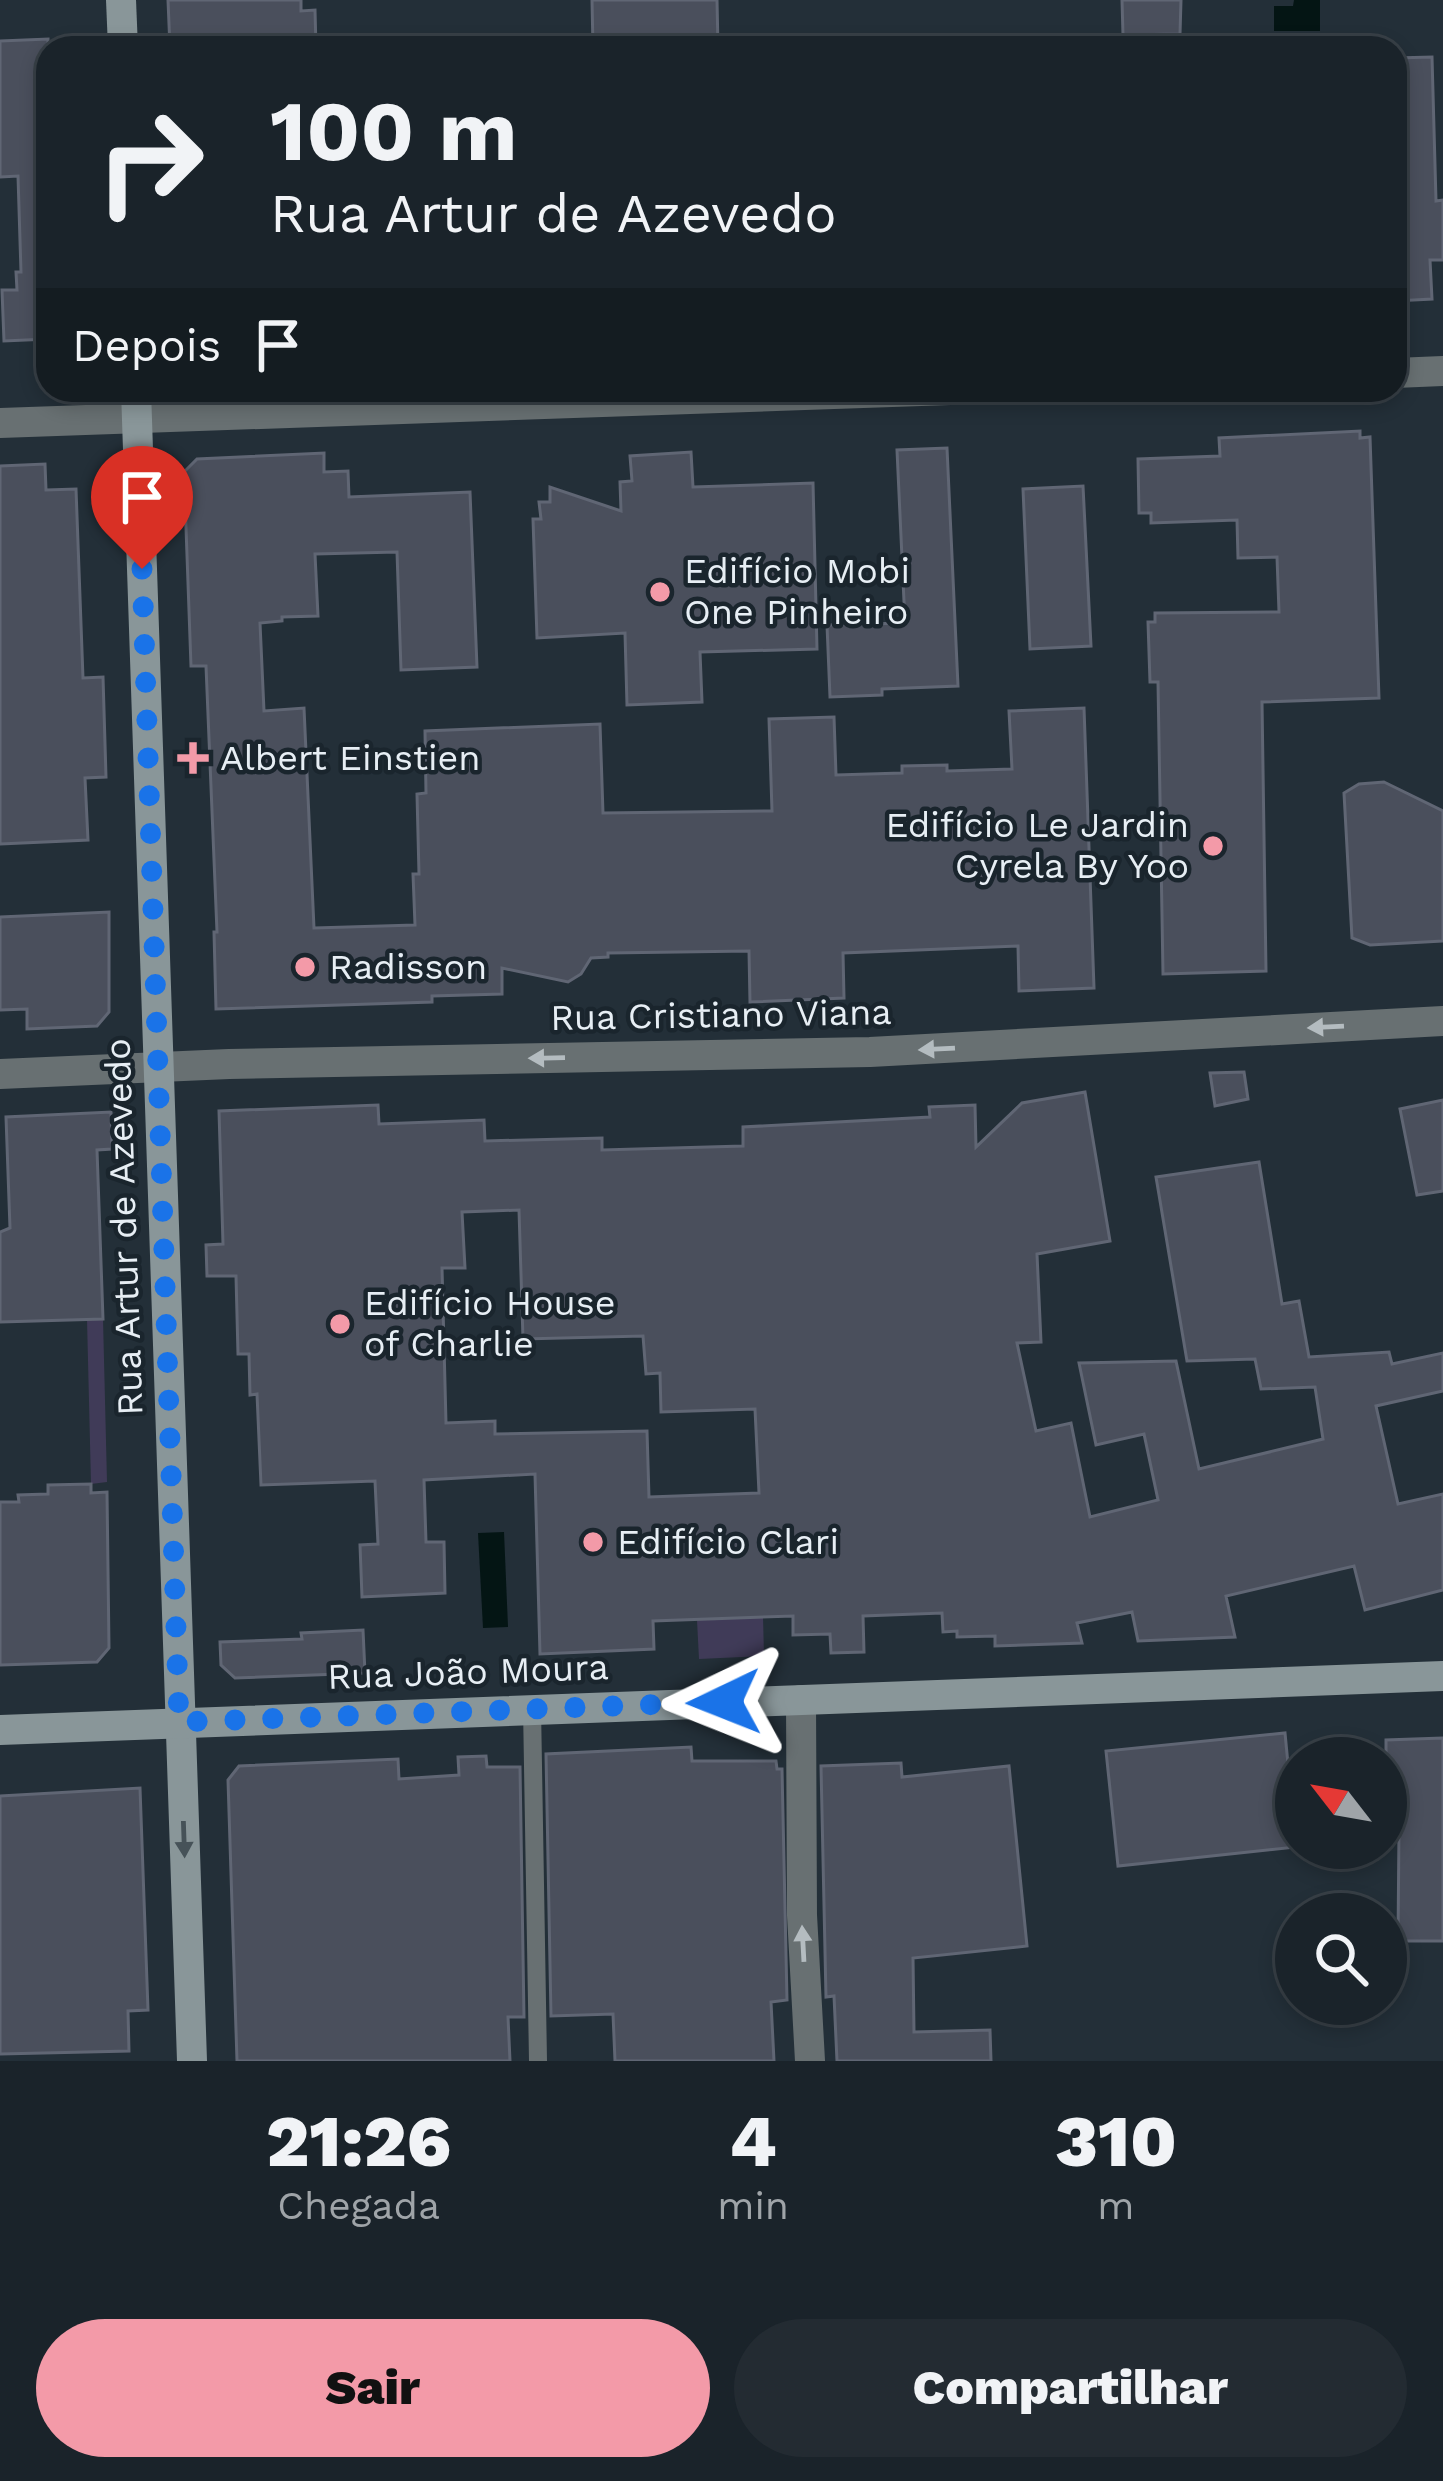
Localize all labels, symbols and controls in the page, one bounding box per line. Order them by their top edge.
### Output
text: 100 m [270,82,517,180]
icon: right [72,84,228,240]
text: Rua Artur de Azevedo [270,182,837,245]
icon: arrive [245,312,311,378]
text: Depois [72,319,221,372]
pin [91,446,193,569]
icon: arrive [109,464,175,530]
place label: Edifício Mobi One Pinheiro [684,550,910,633]
marker: Edifício Mobi One Pinheiro [647,579,673,605]
place label: Albert Einstien [220,737,481,779]
marker: Albert Einstien [177,742,209,774]
place label: Edifício Le Jardin Cyrela By Yoo [885,804,1189,887]
marker: Edifício Le Jardin Cyrela By Yoo [1200,833,1226,859]
place label: Radisson [329,946,487,988]
marker: Radisson [292,954,318,980]
street label: Rua Cristiano Viana [550,991,892,1039]
one-way arrow [1306,1018,1344,1037]
street label: Rua Artur de Azevedo [96,1038,152,1416]
one-way arrow [918,1039,955,1058]
one-way arrow [527,1049,565,1068]
place label: Edifício House of Charlie [364,1282,615,1365]
marker: Edifício House of Charlie [327,1311,353,1337]
place label: Edifício Clari [617,1521,839,1563]
marker: Edifício Clari [580,1529,606,1555]
position arrow [661,1639,787,1765]
street label: Rua João Moura [327,1646,609,1698]
north arrow [1275,1737,1407,1869]
map controls [1275,1737,1407,2025]
one-way arrow [175,1821,194,1859]
button: search [1275,1893,1407,2025]
one-way arrow [794,1925,813,1962]
text: 21:26 [266,2099,451,2183]
text: 4 [729,2099,777,2183]
text: 310 [1055,2099,1177,2183]
text: Chegada [277,2183,440,2228]
text: min [717,2183,789,2228]
text: m [1097,2183,1135,2228]
button: Sair [36,2319,710,2457]
button: Compartilhar [734,2319,1407,2457]

